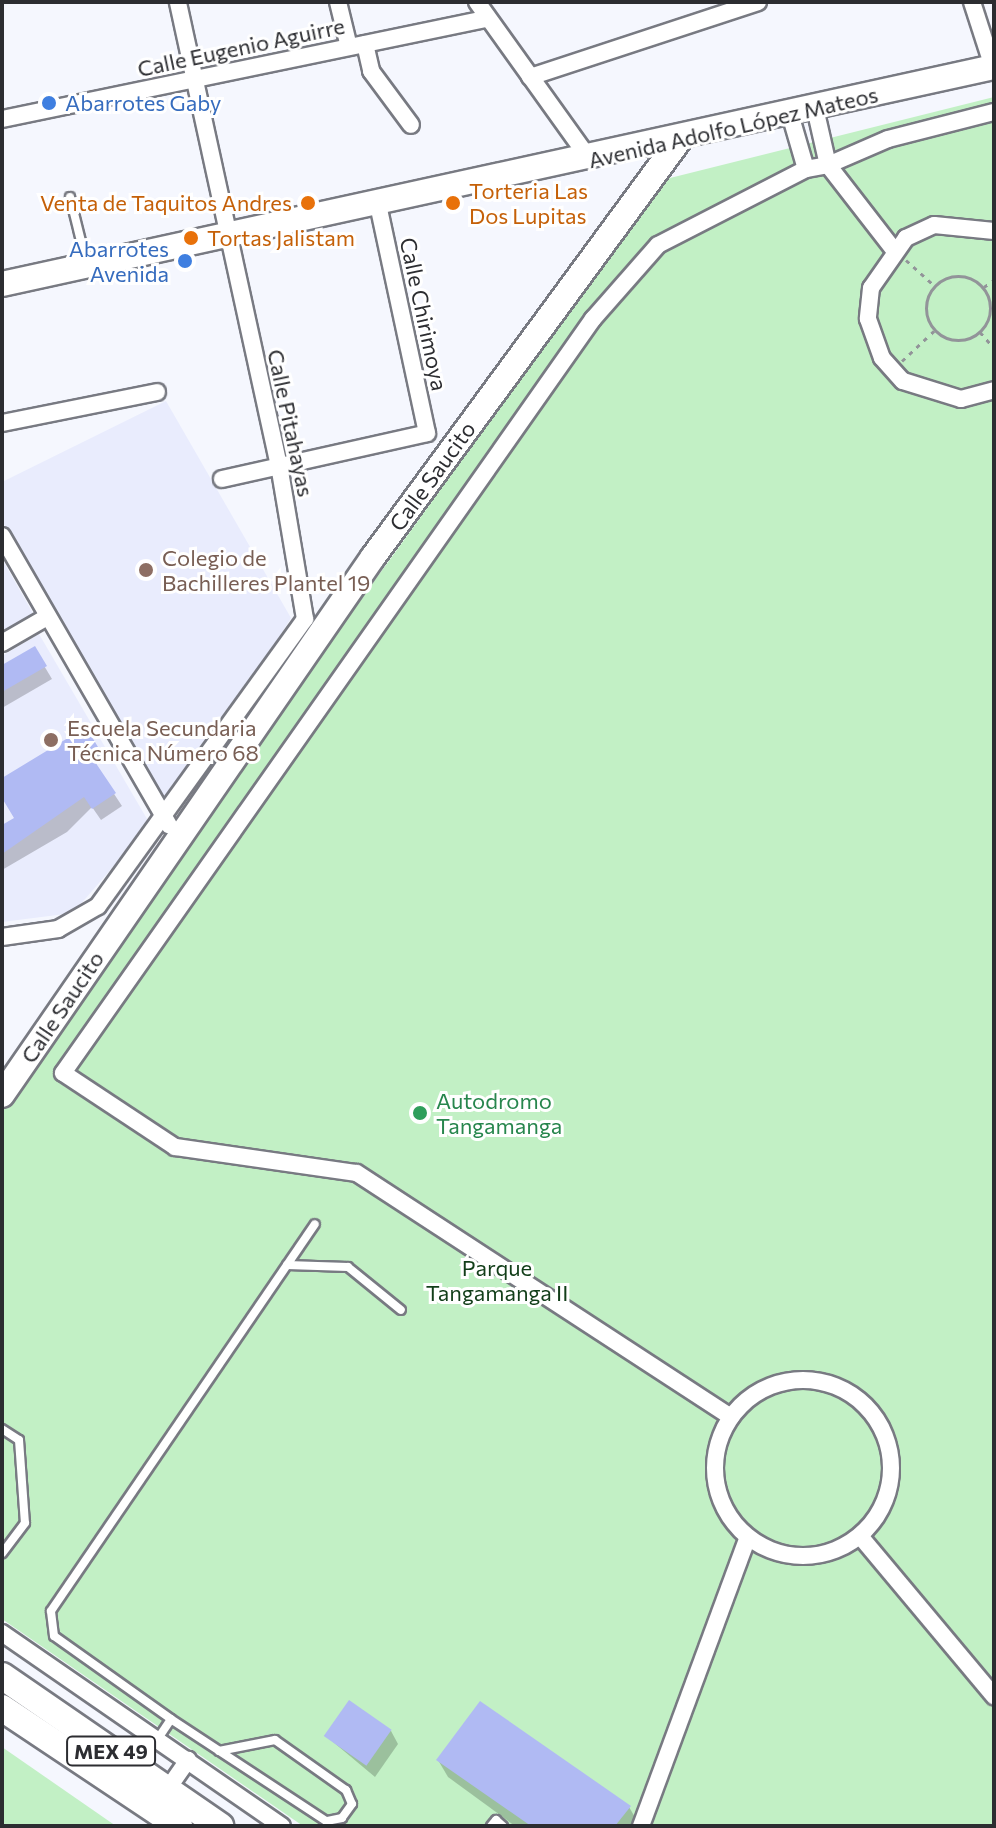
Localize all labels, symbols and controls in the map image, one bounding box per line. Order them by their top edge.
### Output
street label: Calle Eugenio Aguirre [135,12,347,82]
street label: Avenida Adolfo López Mateos [586,81,880,173]
place label: Abarrotes Gaby [65,90,221,116]
marker: Abarrotes Gaby [40,94,58,112]
place label: Torteria Las Dos Lupitas [469,177,588,228]
place label: Venta de Taquitos Andres [40,190,292,216]
marker: Venta de Taquitos Andres [299,194,317,212]
marker: Torteria Las Dos Lupitas [444,194,462,212]
place label: Tortas Jalistam [207,225,355,251]
marker: Tortas Jalistam [182,229,200,247]
place label: Abarrotes Avenida [69,235,169,286]
street label: Calle Chirimoya [395,235,453,393]
marker: Abarrotes Avenida [176,252,194,270]
street label: Calle Pitahayas [262,347,320,499]
street label: Calle Saucito [383,416,481,536]
place label: Colegio de Bachilleres Plantel 19 [162,544,370,596]
marker: Colegio de Bachilleres Plantel 19 [137,561,155,579]
place label: Escuela Secundaria Técnica Número 68 [67,714,259,766]
marker: Escuela Secundaria Técnica Número 68 [42,731,60,749]
street label: Calle Saucito [15,946,109,1068]
place label: Autodromo Tangamanga [436,1087,562,1138]
marker: Autodromo Tangamanga [411,1104,429,1122]
park label: Parque Tangamanga II [426,1254,568,1306]
road number: MEX 49 [65,1735,157,1767]

